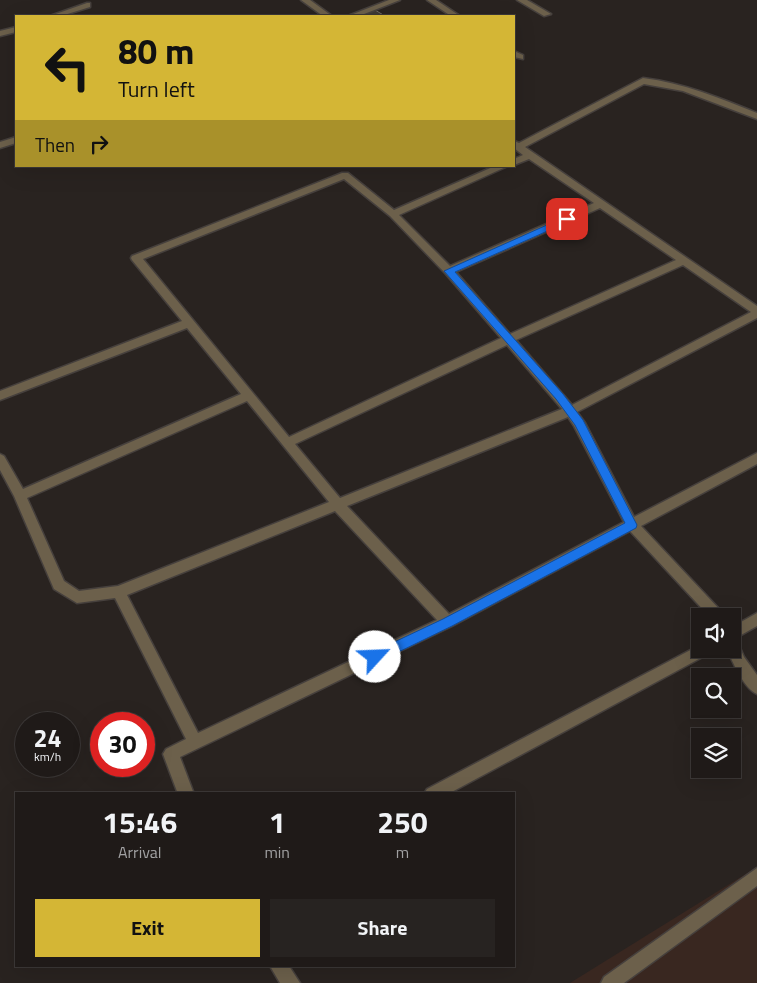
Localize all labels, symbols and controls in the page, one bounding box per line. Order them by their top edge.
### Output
text: 80 m [118,24,194,78]
icon: left [35,35,100,100]
text: Turn left [118,72,195,106]
text: Then [35,130,75,159]
icon: right [85,130,113,158]
pin [546,198,588,240]
icon: arrive [553,205,581,233]
map controls [691,608,741,778]
button: sound [691,608,741,658]
position arrow [348,630,400,682]
button: search [691,668,741,718]
speed limit sign: 30 [90,712,155,777]
text: 24 [33,719,62,757]
button: layers [691,728,741,778]
text: km/h [34,747,61,766]
text: 15:46 [102,799,177,845]
text: 1 [269,799,286,845]
text: 250 [377,799,428,845]
text: Arrival [118,840,161,864]
text: min [264,840,290,864]
text: m [396,840,409,864]
button: Exit [35,899,260,957]
button: Share [270,899,495,957]

